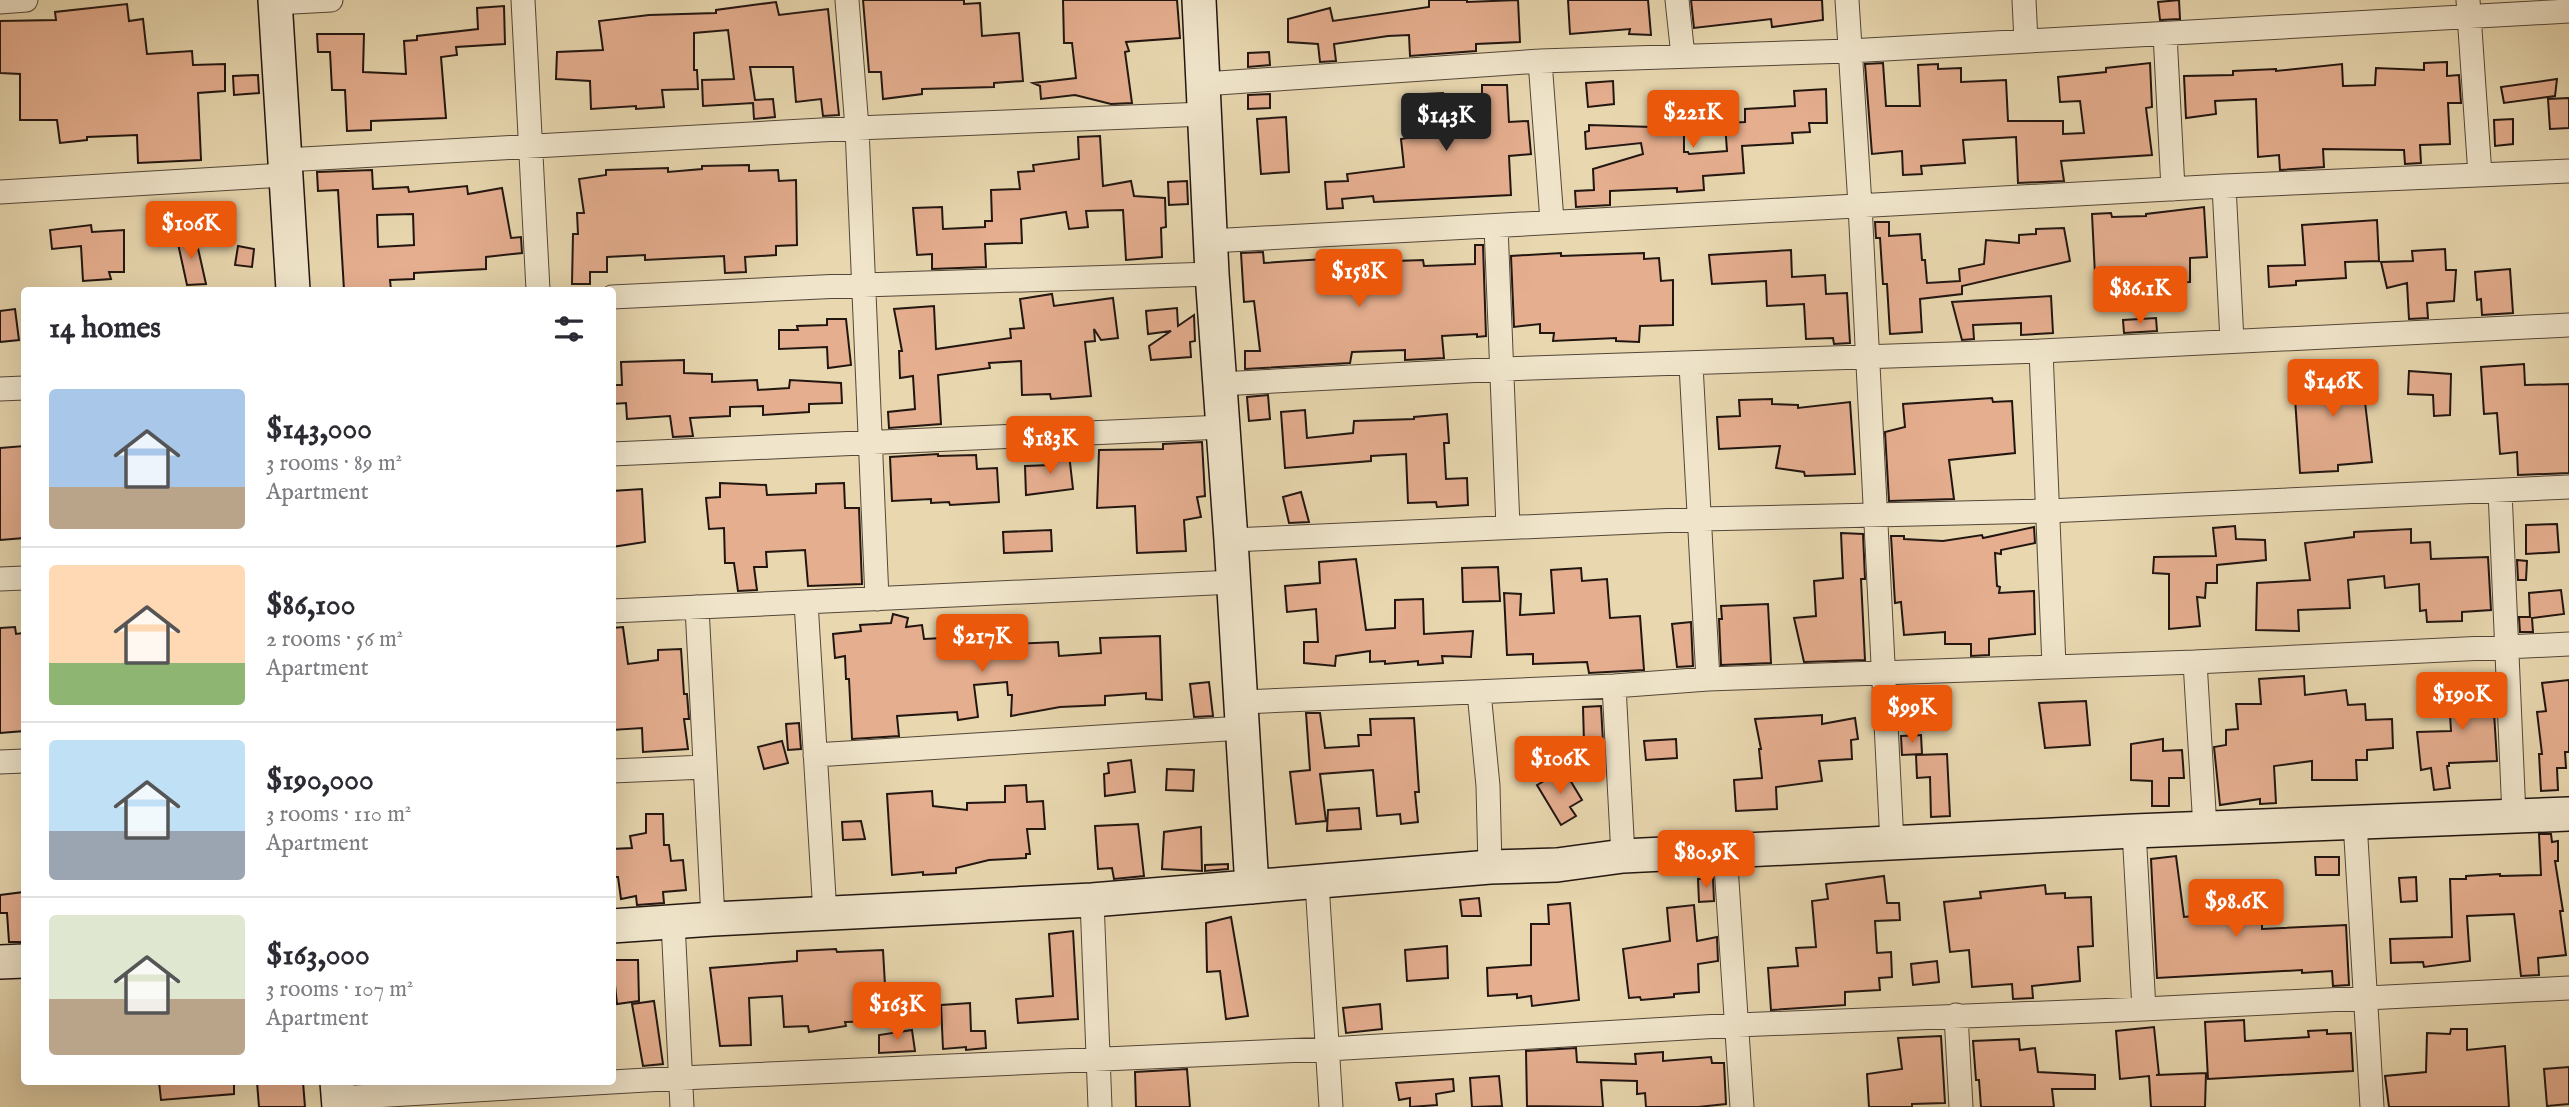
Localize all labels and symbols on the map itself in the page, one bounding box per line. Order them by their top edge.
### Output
pin: $221K [1644,90,1742,150]
pin: $143K [1397,94,1495,153]
pin: $106K [142,202,240,261]
pin: $158K [1310,250,1408,309]
pin: $86.1K [2083,266,2197,326]
pin: $146K [2284,360,2382,419]
pin: $183K [1001,416,1099,476]
pin: $217K [933,614,1031,674]
pin: $190K [2413,672,2511,732]
pin: $99K [1871,686,1953,745]
pin: $106K [1511,736,1609,796]
pin: $80.9K [1649,830,1763,890]
pin: $98.6K [2179,880,2293,939]
pin: $163K [848,982,946,1042]

